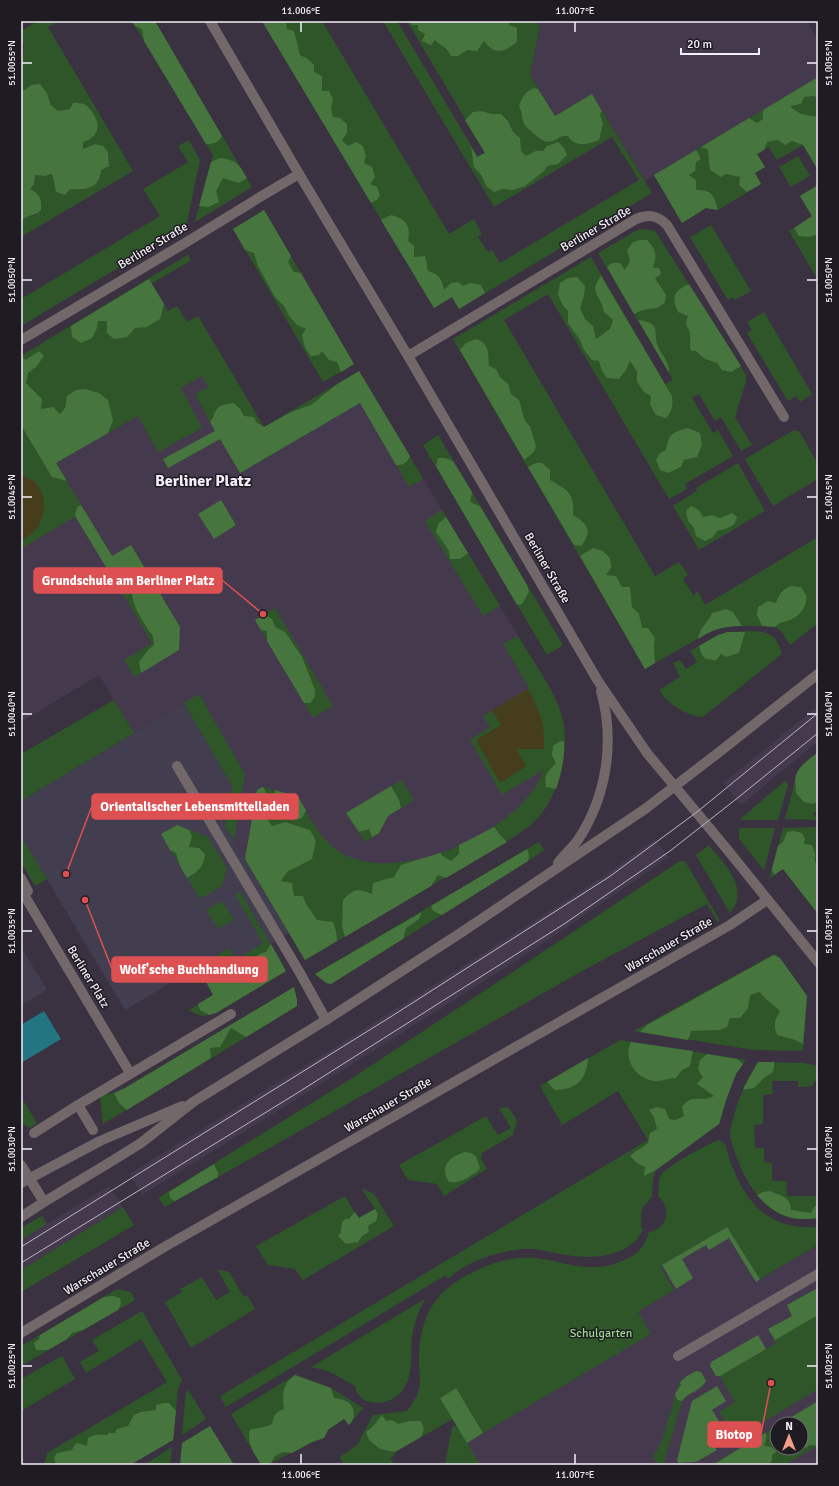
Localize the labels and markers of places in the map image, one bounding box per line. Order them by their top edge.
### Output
callout: Grundschule am Berliner Platz [34,568,222,593]
callout: Orientalischer Lebensmittelladen [92,794,298,819]
callout: Wolf'sche Buchhandlung [112,957,267,982]
callout: Biotop [708,1422,761,1447]

